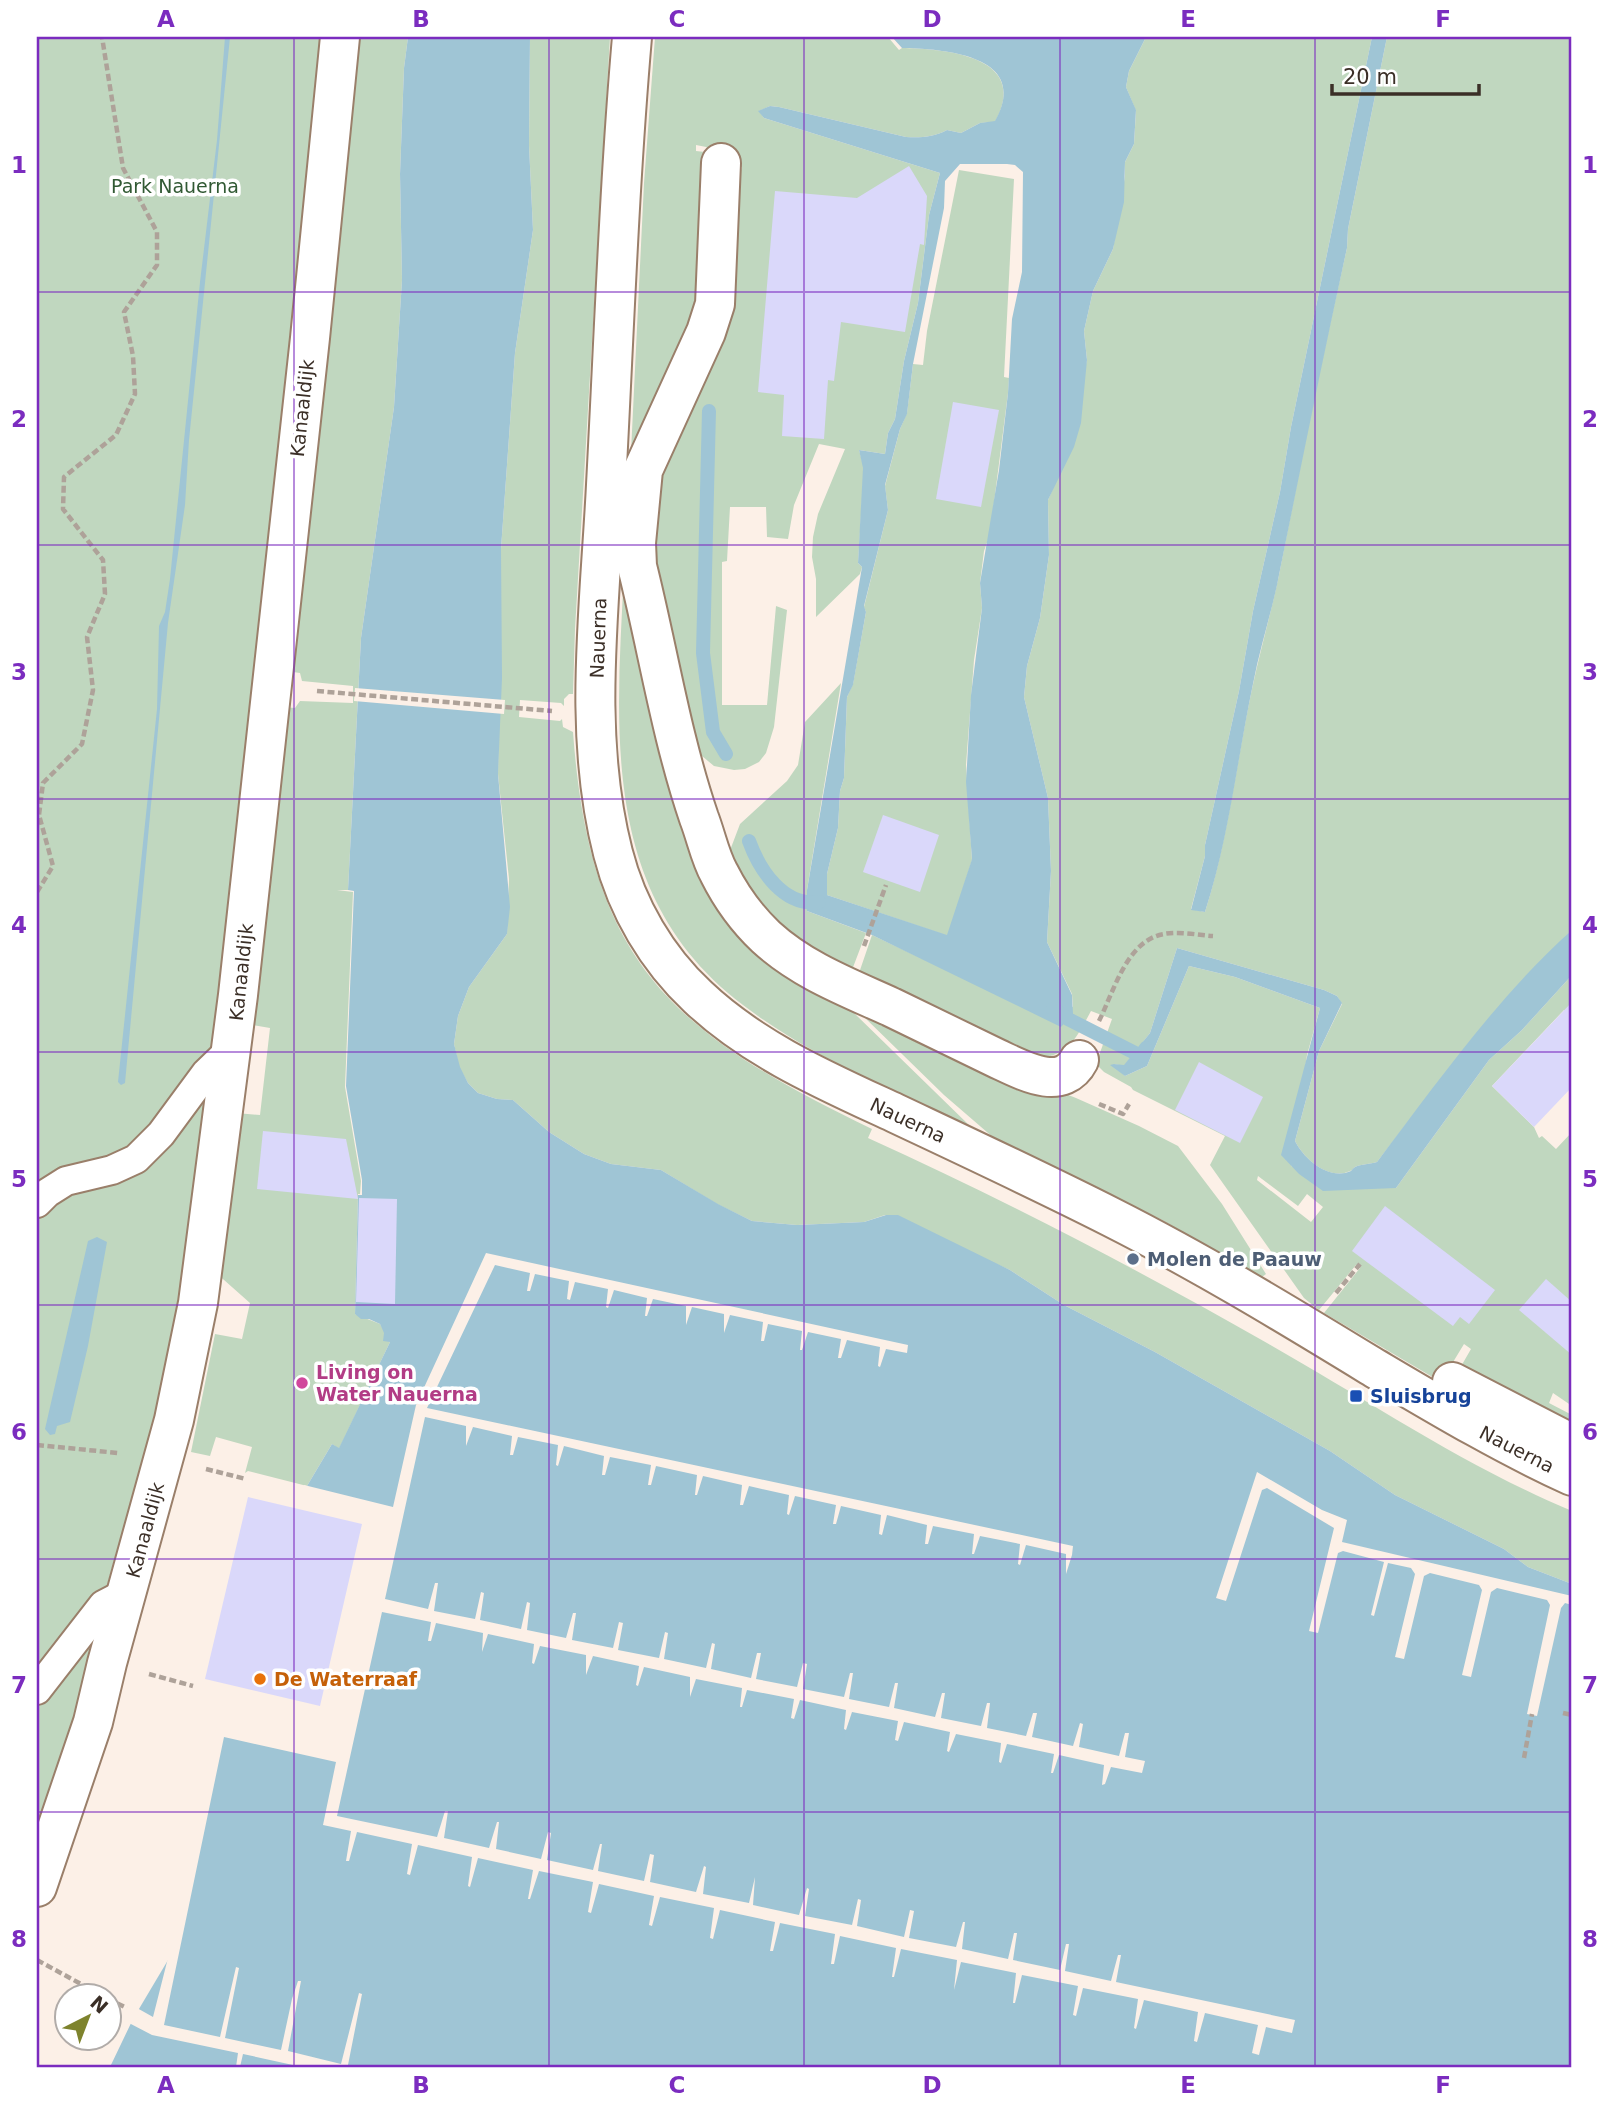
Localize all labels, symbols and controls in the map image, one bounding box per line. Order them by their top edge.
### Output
text: A [157,6,175,32]
text: B [412,6,430,32]
text: C [669,6,685,32]
text: D [922,6,942,32]
text: E [1180,6,1196,32]
text: F [1435,6,1451,32]
scale bar [1332,52,1480,96]
text: 20 m [1343,65,1397,89]
text: 1 [11,152,27,178]
text: 1 [1582,152,1598,178]
park label: Park Nauerna [111,175,239,197]
street label: Kanaaldijk [286,358,318,458]
text: 2 [11,406,27,432]
text: 2 [1582,406,1598,432]
street label: Nauerna [586,597,610,679]
text: 3 [11,659,27,685]
text: 3 [1582,659,1598,685]
text: 4 [11,912,27,938]
text: 4 [1582,912,1598,938]
street label: Kanaaldijk [225,922,257,1022]
street label: Nauerna [867,1093,949,1147]
text: 5 [11,1166,27,1192]
text: 5 [1582,1166,1598,1192]
place label: Molen de Paauw [1147,1248,1322,1270]
marker: Molen de Paauw [1125,1251,1141,1267]
place label: Living on Water Nauerna [316,1361,478,1405]
marker: Living on Water Nauerna [294,1375,310,1391]
place label: Sluisbrug [1370,1385,1472,1407]
marker: Sluisbrug [1348,1388,1364,1404]
text: 6 [11,1419,27,1445]
text: 6 [1582,1419,1598,1445]
street label: Nauerna [1476,1421,1558,1477]
street label: Kanaaldijk [122,1480,168,1580]
place label: De Waterraaf [274,1668,418,1690]
marker: De Waterraaf [252,1671,268,1687]
text: 7 [11,1672,27,1698]
text: 7 [1582,1672,1598,1698]
text: 8 [11,1926,27,1952]
text: 8 [1582,1926,1598,1952]
north arrow [52,1982,122,2052]
text: N [86,1991,113,2018]
text: A [157,2072,175,2098]
text: B [412,2072,430,2098]
text: C [669,2072,685,2098]
text: D [922,2072,942,2098]
text: E [1180,2072,1196,2098]
text: F [1435,2072,1451,2098]

